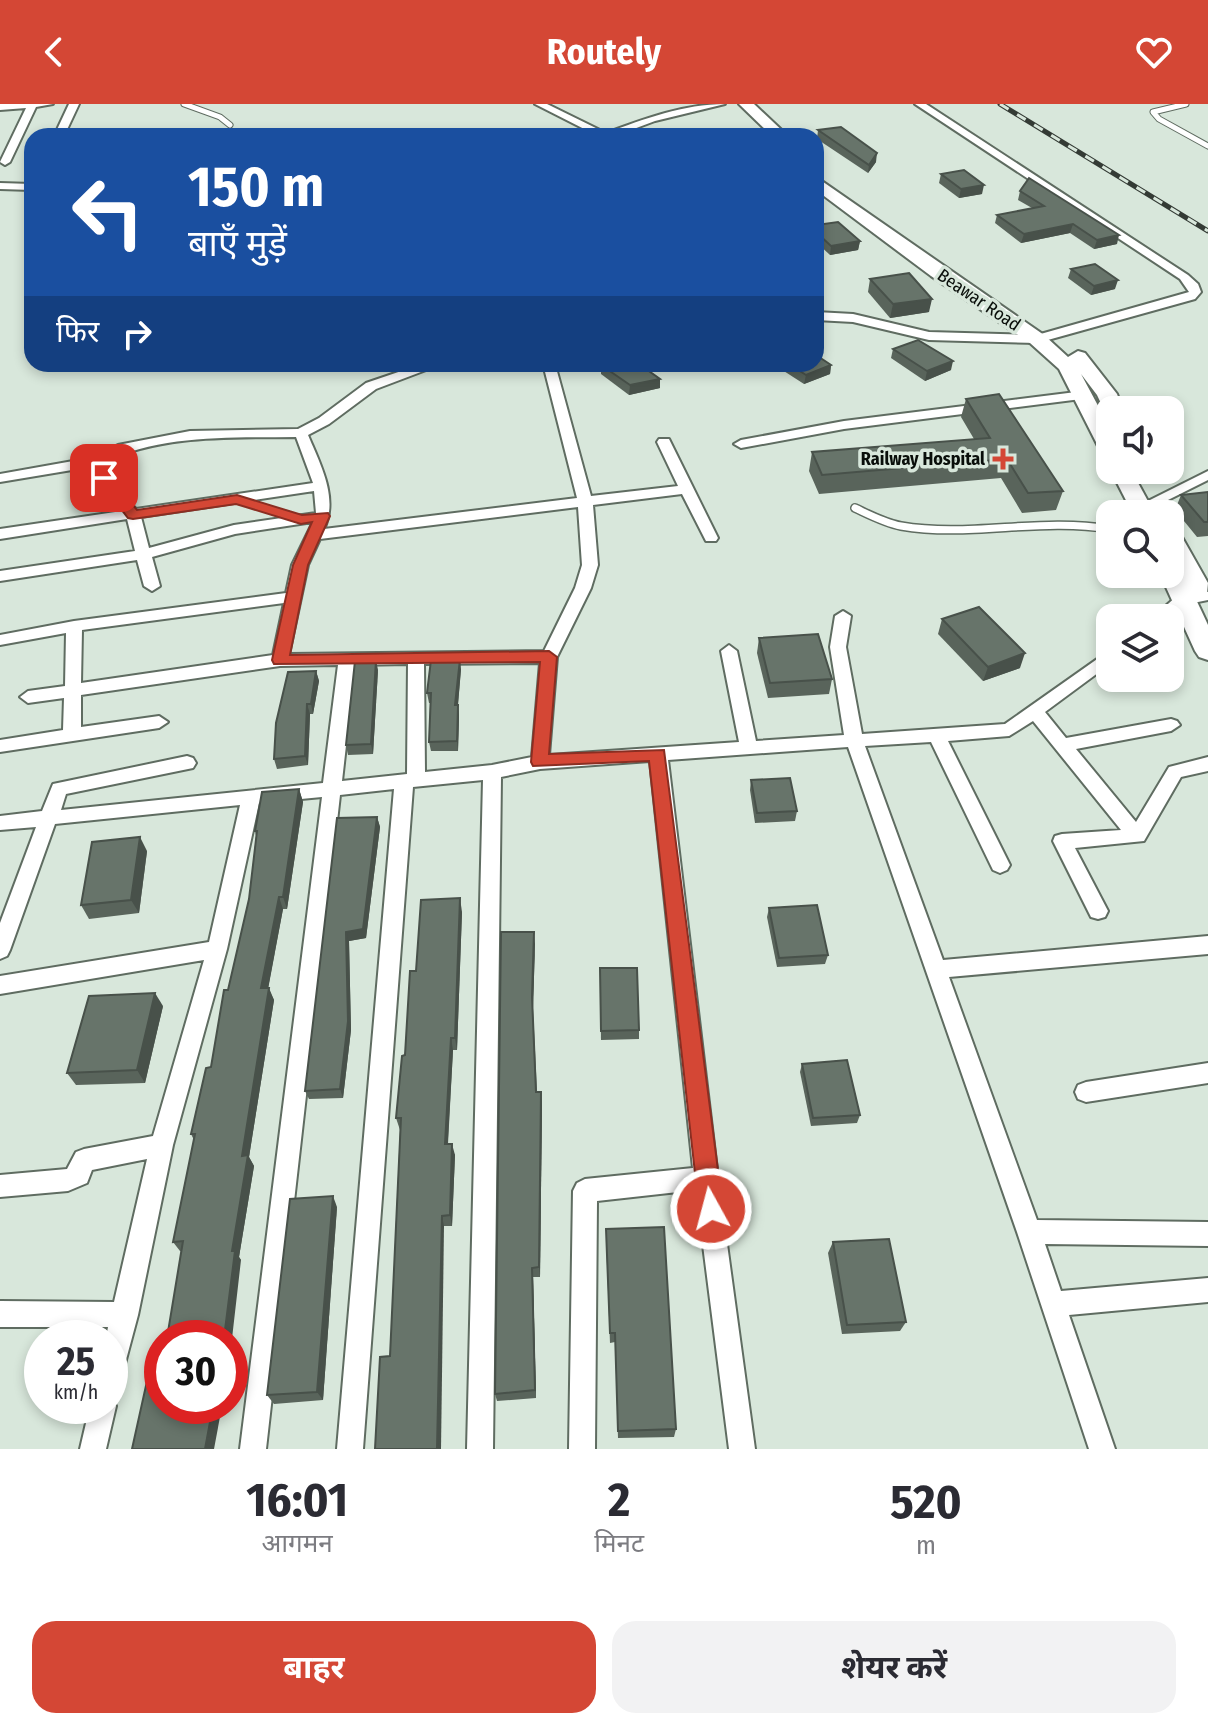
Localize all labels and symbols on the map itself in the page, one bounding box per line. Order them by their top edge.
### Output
street label: Beawar Road [933,264,1025,336]
pin [70,444,138,512]
place label: Railway Hospital [861,448,985,470]
marker: Railway Hospital [992,448,1014,470]
position arrow [669,1167,753,1251]
speed limit sign: 30 [144,1320,248,1424]

